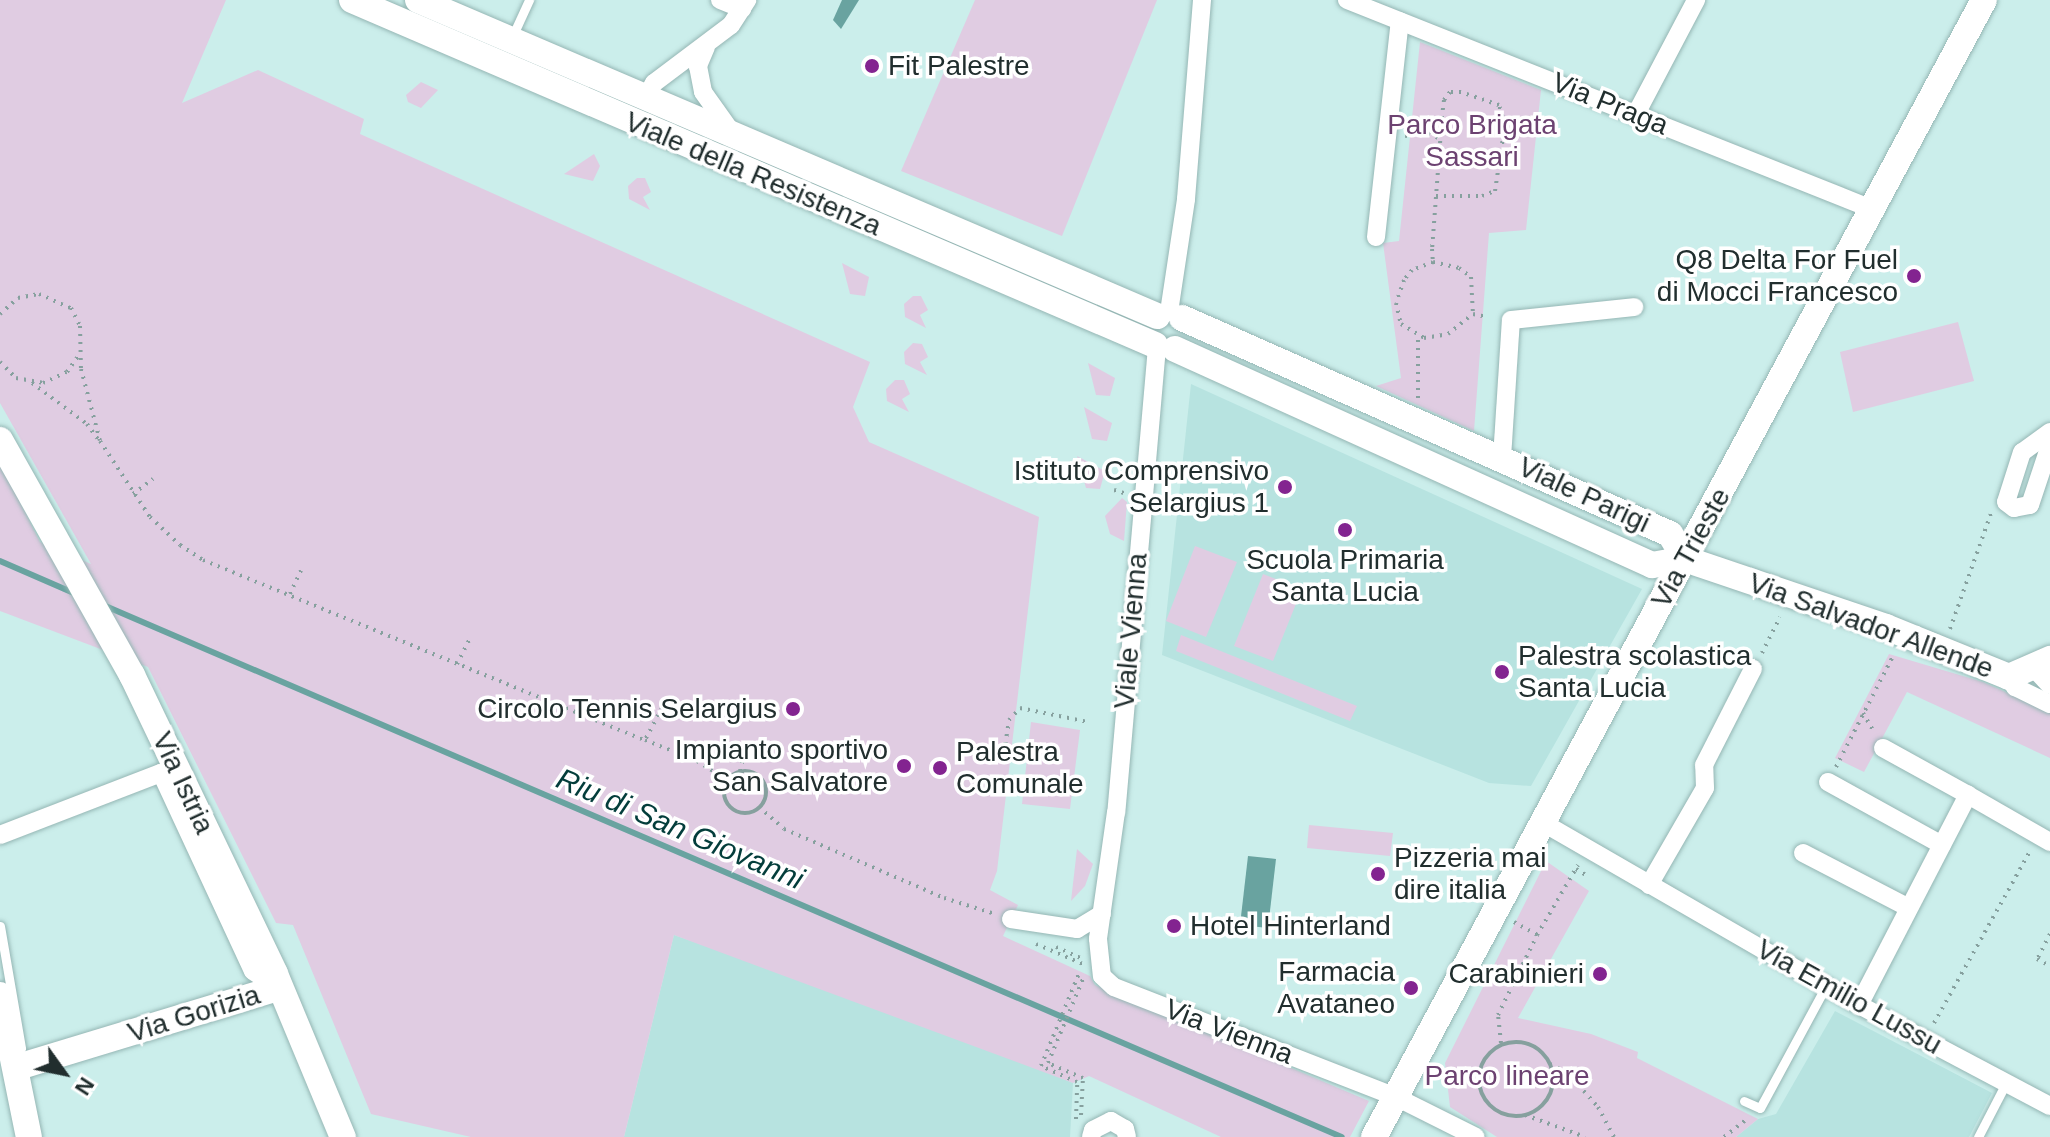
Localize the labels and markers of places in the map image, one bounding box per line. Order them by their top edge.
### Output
place label: Fit Palestre [888,49,1030,83]
marker: Fit Palestre [863,57,881,75]
place label: Q8 Delta For Fuel di Mocci Francesco [1657,243,1898,309]
marker: Q8 Delta For Fuel di Mocci Francesco [1905,267,1923,285]
place label: Istituto Comprensivo Selargius 1 [1014,454,1269,520]
marker: Istituto Comprensivo Selargius 1 [1276,478,1294,496]
marker: Scuola Primaria Santa Lucia [1336,521,1354,539]
place label: Scuola Primaria Santa Lucia [1246,543,1444,609]
place label: Palestra scolastica Santa Lucia [1518,639,1751,705]
marker: Palestra scolastica Santa Lucia [1493,663,1511,681]
place label: Circolo Tennis Selargius [477,692,777,726]
marker: Circolo Tennis Selargius [784,700,802,718]
place label: Impianto sportivo San Salvatore [675,733,888,799]
place label: Palestra Comunale [956,735,1084,801]
marker: Impianto sportivo San Salvatore [895,757,913,775]
marker: Palestra Comunale [931,759,949,777]
place label: Pizzeria mai dire italia [1394,841,1546,907]
marker: Pizzeria mai dire italia [1369,865,1387,883]
place label: Hotel Hinterland [1190,909,1391,943]
marker: Hotel Hinterland [1165,917,1183,935]
place label: Farmacia Avataneo [1277,955,1395,1021]
place label: Carabinieri [1449,957,1584,991]
marker: Carabinieri [1591,965,1609,983]
marker: Farmacia Avataneo [1402,979,1420,997]

